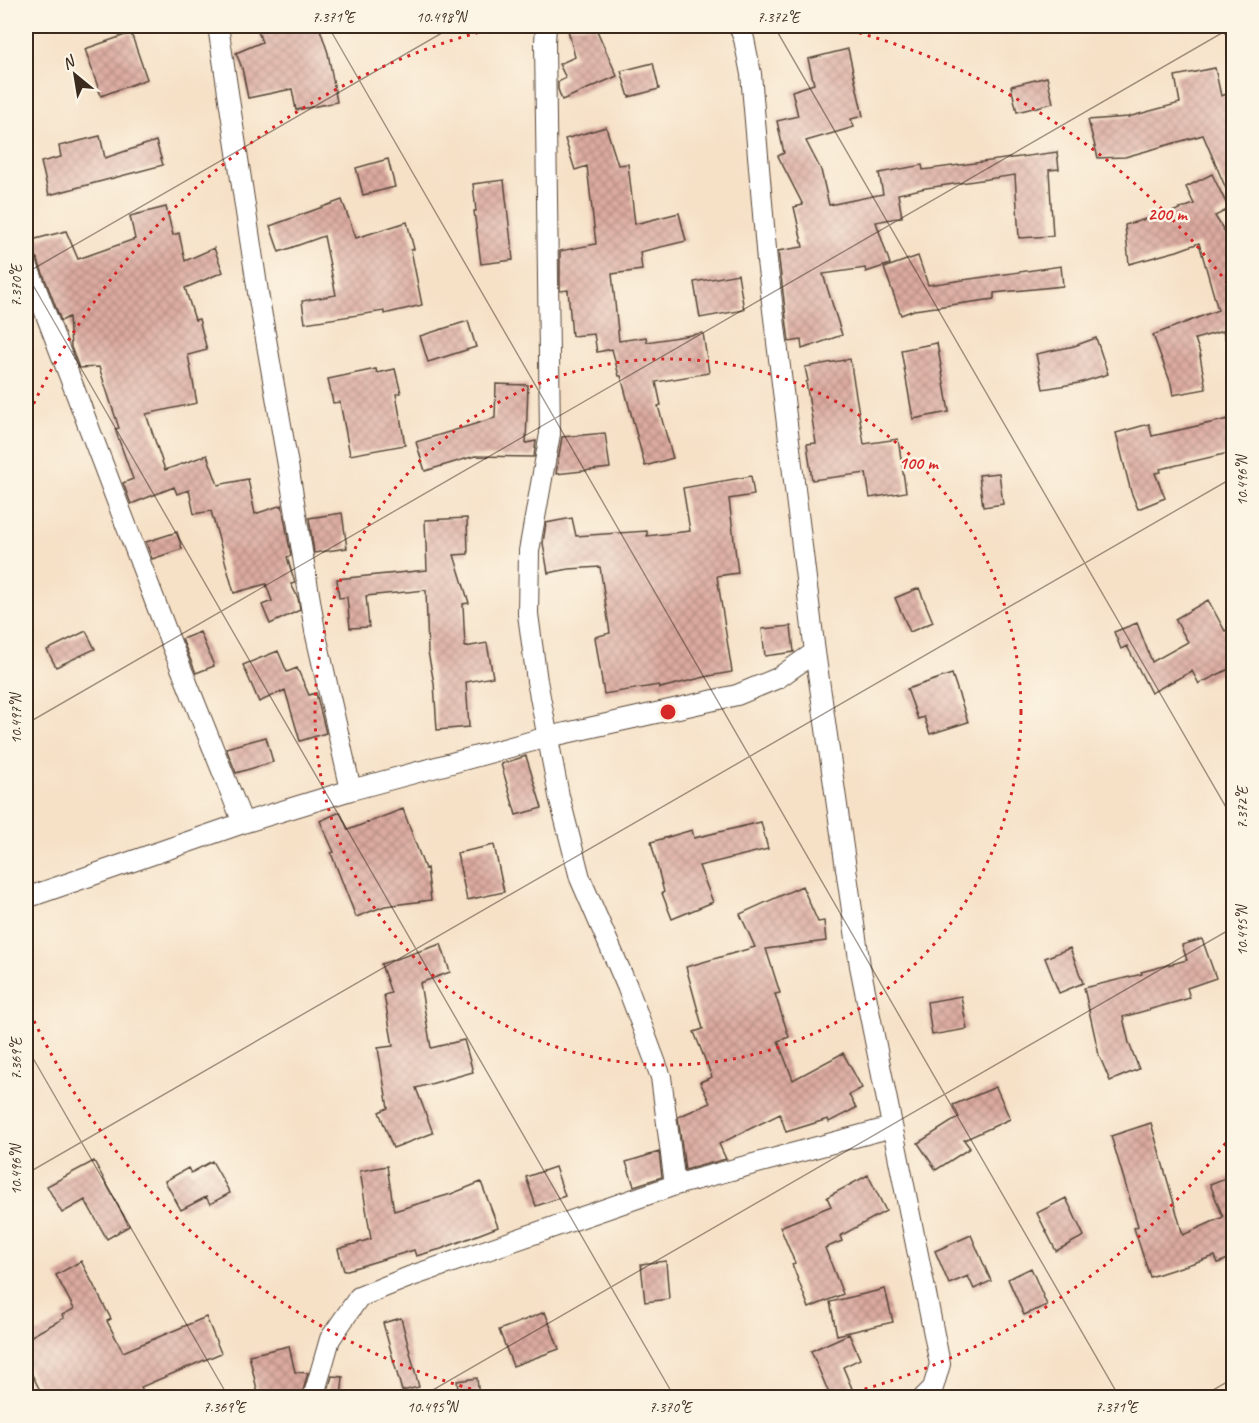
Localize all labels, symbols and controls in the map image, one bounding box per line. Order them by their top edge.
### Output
text: 7.371°E [312,8,356,27]
text: 10.498°N [416,8,469,27]
text: 7.372°E [757,8,801,27]
north arrow [45,45,105,105]
text: N [59,50,80,74]
text: 200 m [1148,203,1188,225]
text: 7.370°E [7,263,26,307]
text: 100 m [899,452,939,474]
text: 10.496°N [1233,453,1252,506]
text: 10.497°N [7,691,26,744]
centre of rings [658,702,678,722]
text: 7.372°E [1233,785,1252,829]
text: 10.495°N [1233,903,1252,956]
text: 7.369°E [7,1036,26,1080]
text: 10.496°N [7,1142,26,1195]
text: 7.369°E [203,1398,247,1417]
text: 10.495°N [407,1398,460,1417]
text: 7.370°E [649,1398,693,1417]
text: 7.371°E [1095,1398,1139,1417]

